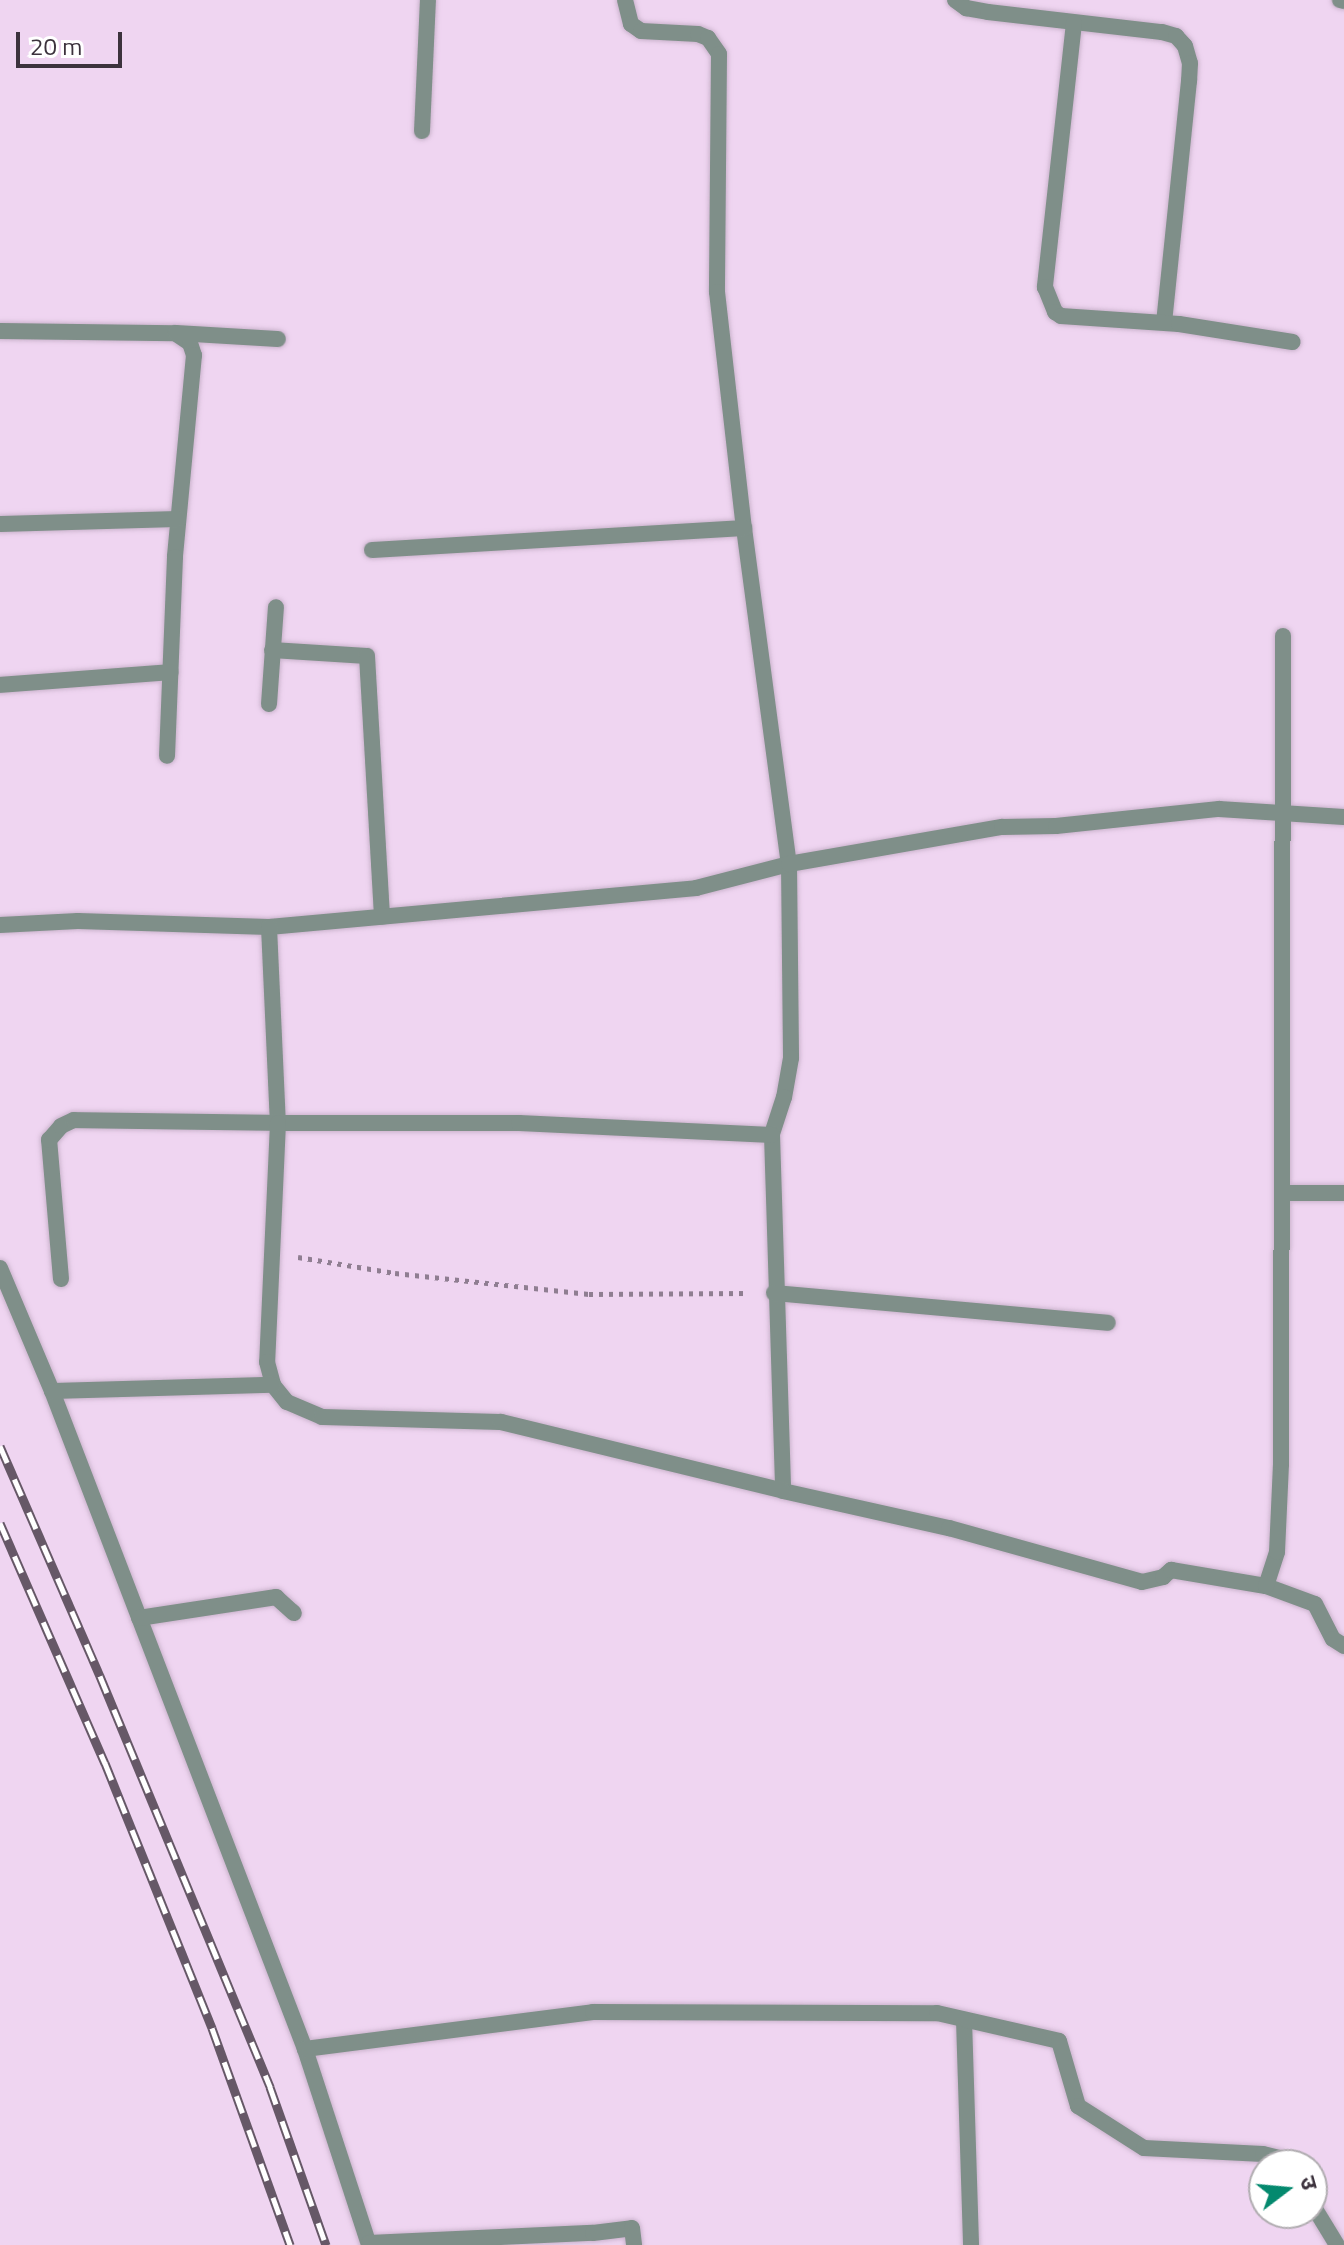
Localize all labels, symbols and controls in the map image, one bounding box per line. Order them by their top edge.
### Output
scale bar [20,16,126,66]
text: 20 m [30,28,82,64]
north arrow [1248,2149,1328,2229]
text: उ [1291,2172,1327,2194]

